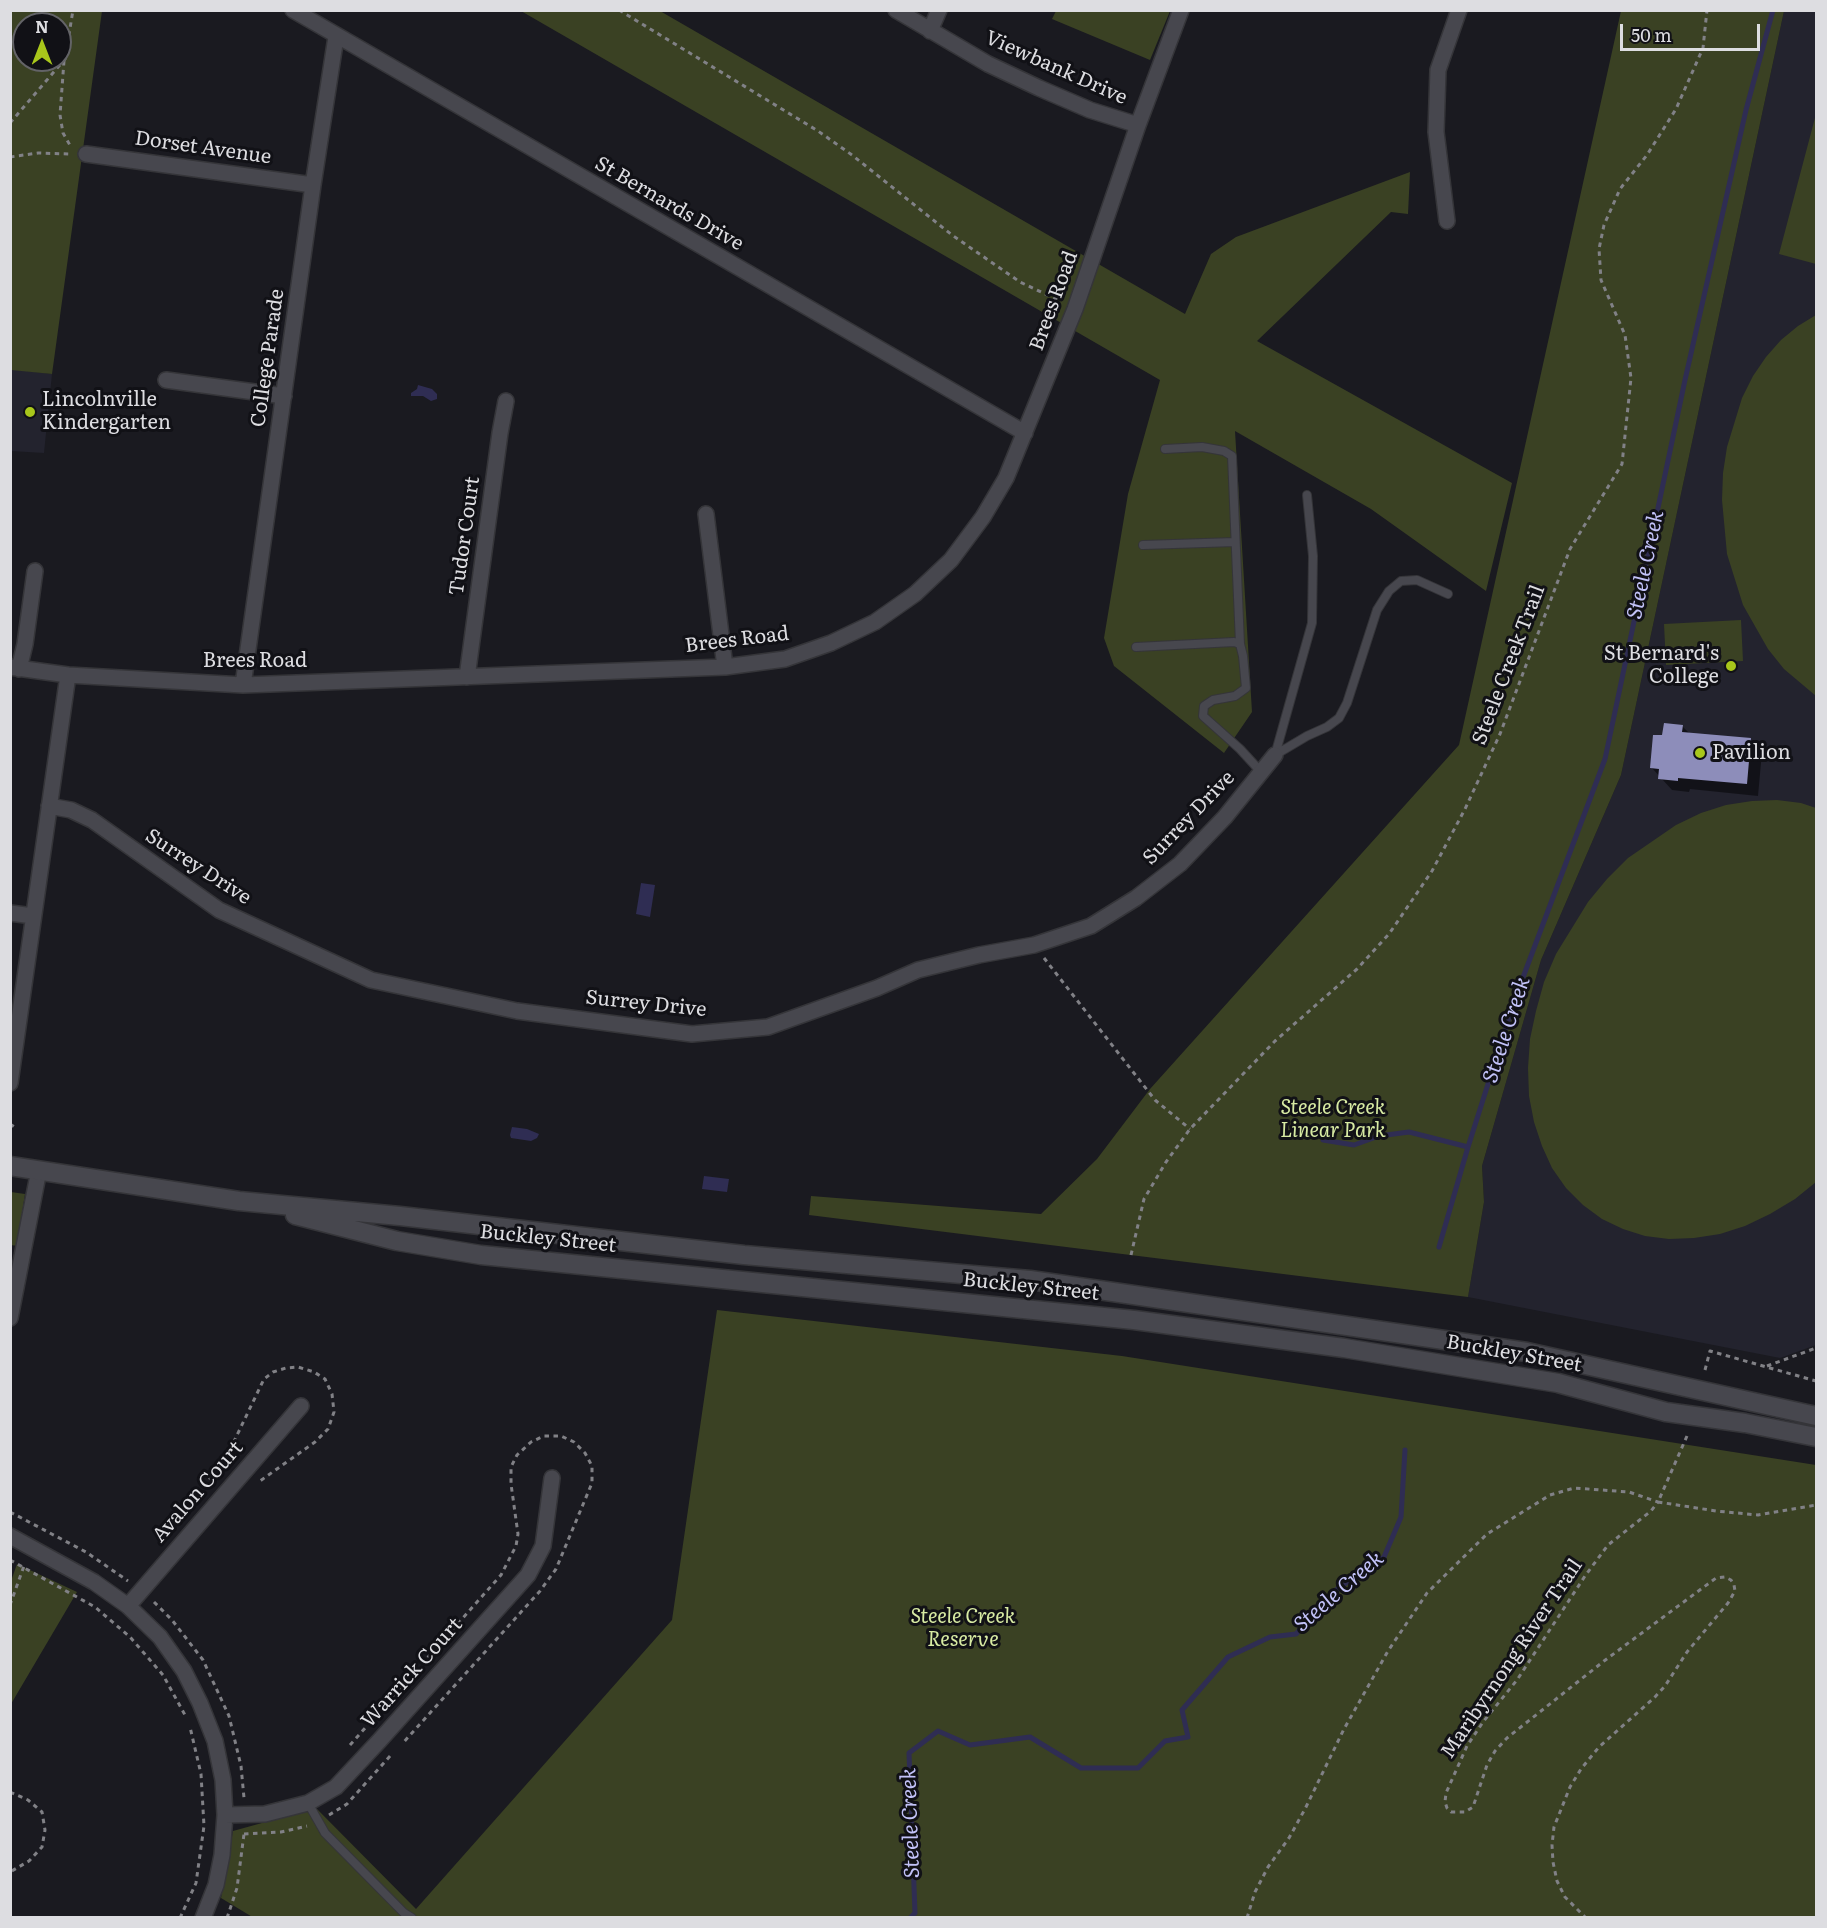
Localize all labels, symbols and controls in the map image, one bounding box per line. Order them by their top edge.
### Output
north arrow [12,12,72,72]
scale bar [1623,12,1762,50]
text: N [35,14,49,38]
text: 50 m [1631,21,1672,48]
street label: Viewbank Drive [981,26,1131,110]
street label: Dorset Avenue [133,127,273,169]
street label: St Bernards Drive [590,152,748,256]
street label: Brees Road [1025,248,1083,354]
street label: College Parade [246,287,290,429]
place label: Lincolnville Kindergarten [42,388,171,435]
marker: Lincolnville Kindergarten [23,405,37,419]
street label: Tudor Court [445,475,485,597]
water label: Steele Creek [1622,508,1670,622]
street label: Steele Creek Trail [1468,582,1550,748]
street label: Brees Road [684,622,790,658]
place label: St Bernard's College [1604,642,1719,689]
street label: Brees Road [203,649,307,673]
marker: St Bernard's College [1724,659,1738,673]
place label: Pavilion [1712,741,1791,765]
marker: Pavilion [1693,746,1707,760]
street label: Surrey Drive [1138,766,1240,870]
street label: Surrey Drive [141,824,255,910]
water label: Steele Creek [1478,974,1536,1086]
street label: Surrey Drive [584,986,708,1022]
park label: Steele Creek Linear Park [1280,1096,1386,1143]
street label: Buckley Street [479,1220,617,1258]
street label: Buckley Street [962,1268,1100,1306]
street label: Buckley Street [1444,1330,1584,1378]
street label: Avalon Court [148,1436,248,1548]
water label: Steele Creek [1289,1546,1389,1638]
street label: Maribyrnong River Trail [1436,1555,1588,1763]
park label: Steele Creek Reserve [910,1605,1016,1652]
street label: Warrick Court [356,1613,468,1733]
water label: Steele Creek [896,1767,926,1879]

